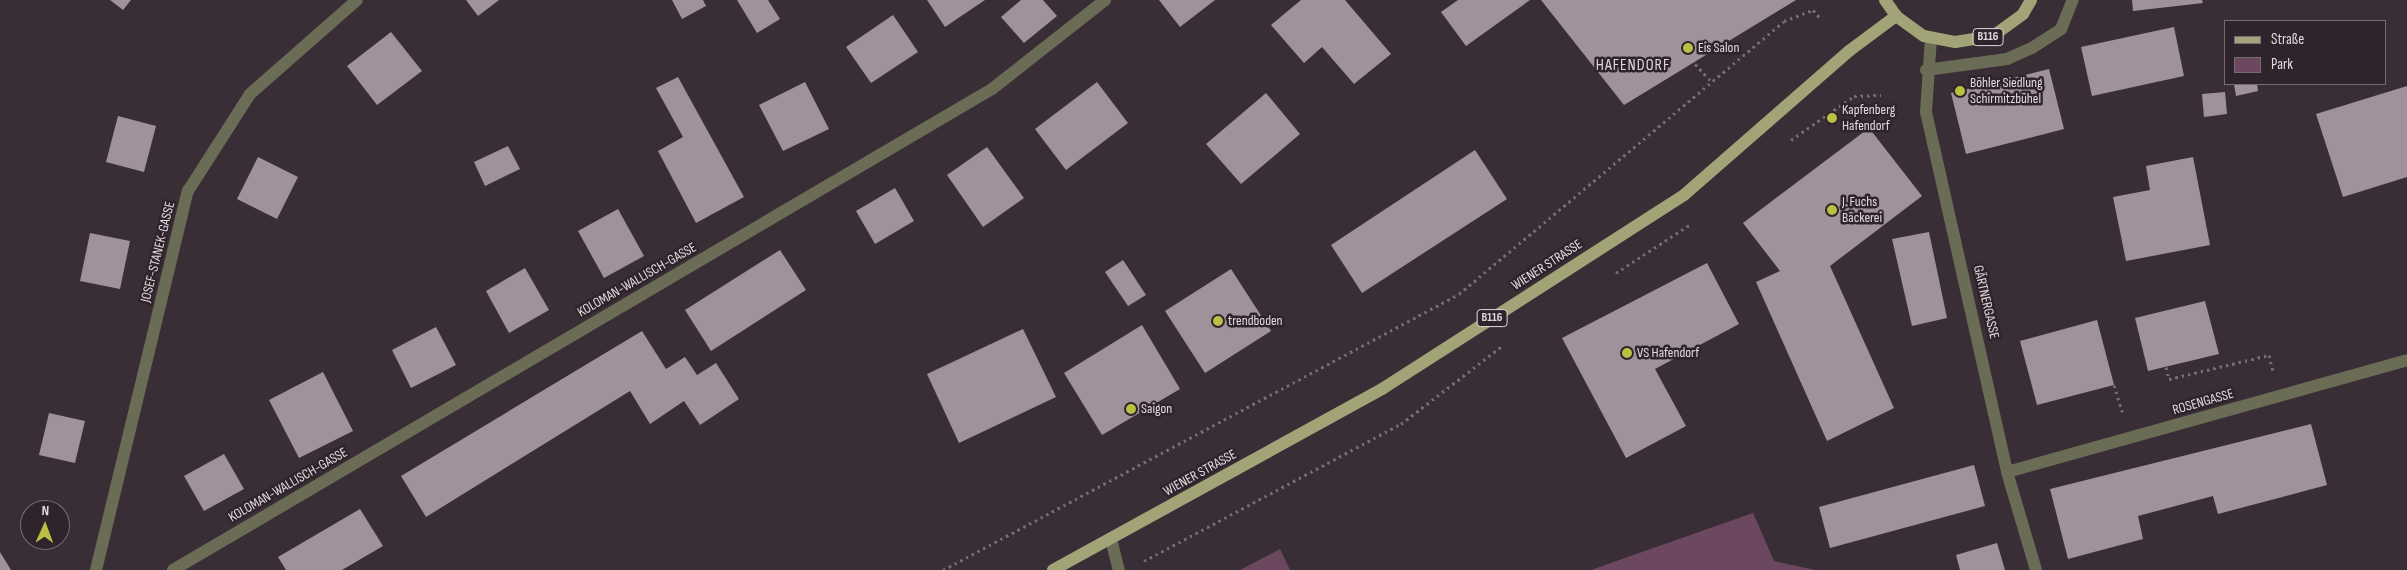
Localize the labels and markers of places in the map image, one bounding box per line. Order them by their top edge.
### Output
place label: Eis Salon [1698,40,1739,56]
marker: Eis Salon [1682,42,1694,54]
place label: Böhler Siedlung Schirmitzbühel [1970,75,2043,108]
marker: Böhler Siedlung Schirmitzbühel [1954,85,1966,97]
place label: Kapfenberg Hafendorf [1842,102,1895,134]
marker: Kapfenberg Hafendorf [1826,112,1838,124]
place label: J. Fuchs Bäckerei [1842,194,1882,226]
marker: J. Fuchs Bäckerei [1826,204,1838,216]
place label: trendboden [1228,313,1283,329]
marker: trendboden [1212,315,1224,327]
place label: VS Hafendorf [1637,345,1699,361]
marker: VS Hafendorf [1621,347,1633,359]
place label: Saigon [1141,401,1172,417]
marker: Saigon [1125,403,1137,415]

